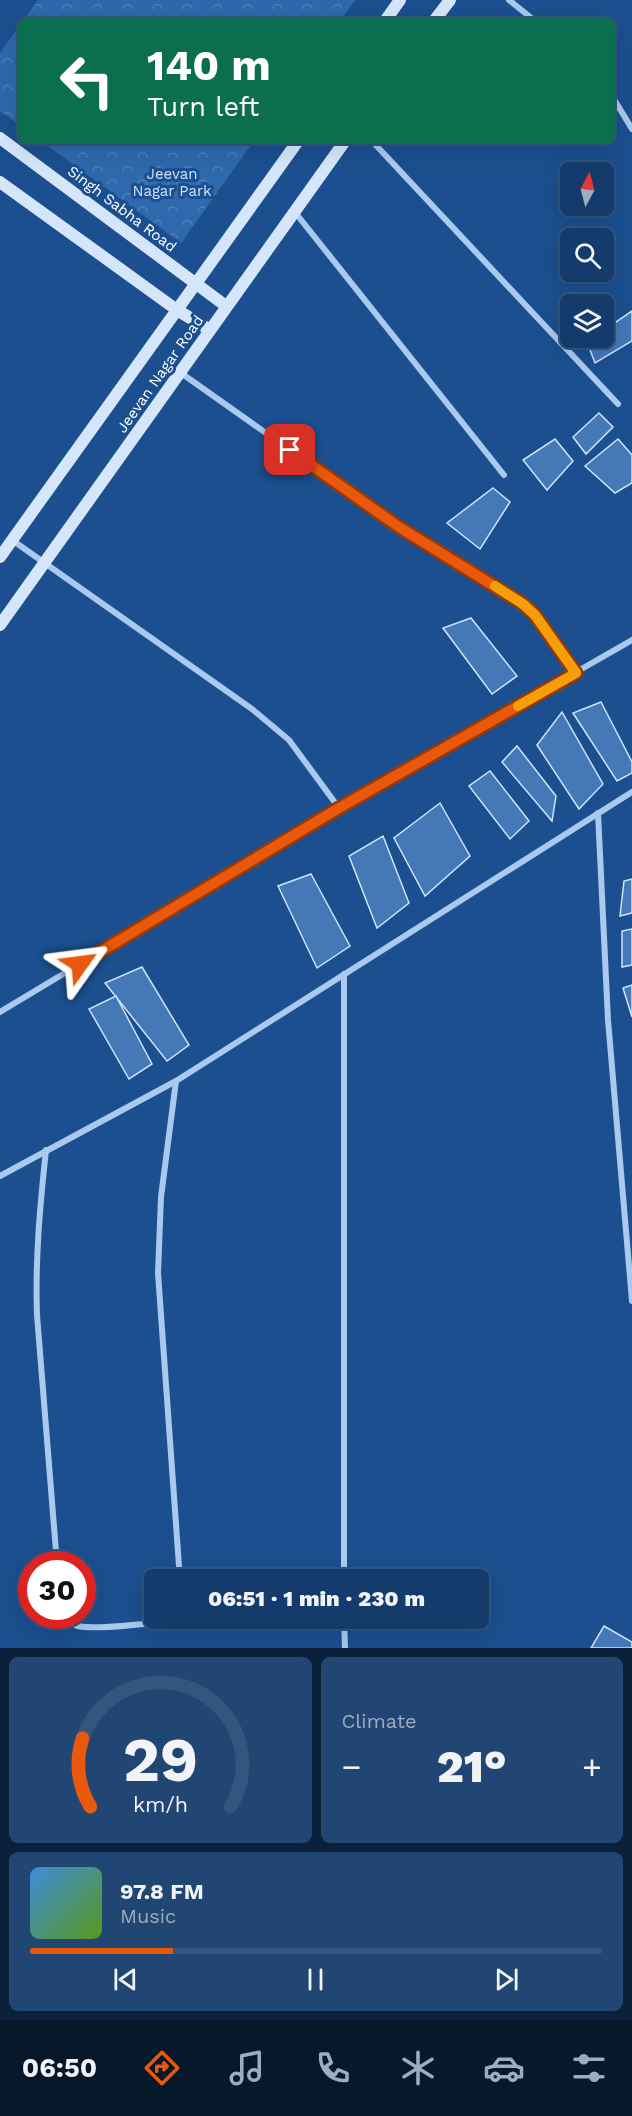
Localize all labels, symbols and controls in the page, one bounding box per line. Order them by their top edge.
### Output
text: 140 m [147,41,271,90]
icon: left [48,42,126,120]
text: Turn left [147,91,259,123]
street label: Singh Sabha Road [64,162,180,256]
north arrow [560,162,614,216]
map controls [560,162,614,348]
park label: Jeevan Nagar Park [132,165,212,200]
button: search [560,228,614,282]
button: layers [560,294,614,348]
street label: Jeevan Nagar Road [113,312,207,436]
pin [264,424,315,475]
icon: arrive [273,433,306,466]
position arrow [48,932,112,996]
speed limit sign: 30 [18,1551,96,1629]
text: 06:51 · 1 min · 230 m [208,1586,425,1611]
text: Climate [342,1709,417,1733]
text: 29 [122,1723,198,1796]
text: 21° [437,1740,507,1793]
text: − [342,1747,361,1786]
text: + [582,1747,602,1786]
text: km/h [133,1792,188,1817]
text: 97.8 FM [120,1879,204,1904]
text: Music [120,1904,176,1928]
icon: previous [109,1963,142,1996]
icon: pause [299,1963,332,1996]
icon: next [490,1963,523,1996]
icon: directions [141,2047,183,2089]
icon: music [226,2047,268,2089]
icon: phone [312,2047,354,2089]
icon: climate [397,2047,439,2089]
icon: car [483,2047,525,2089]
icon: filters [568,2047,610,2089]
text: 06:50 [22,2052,97,2084]

